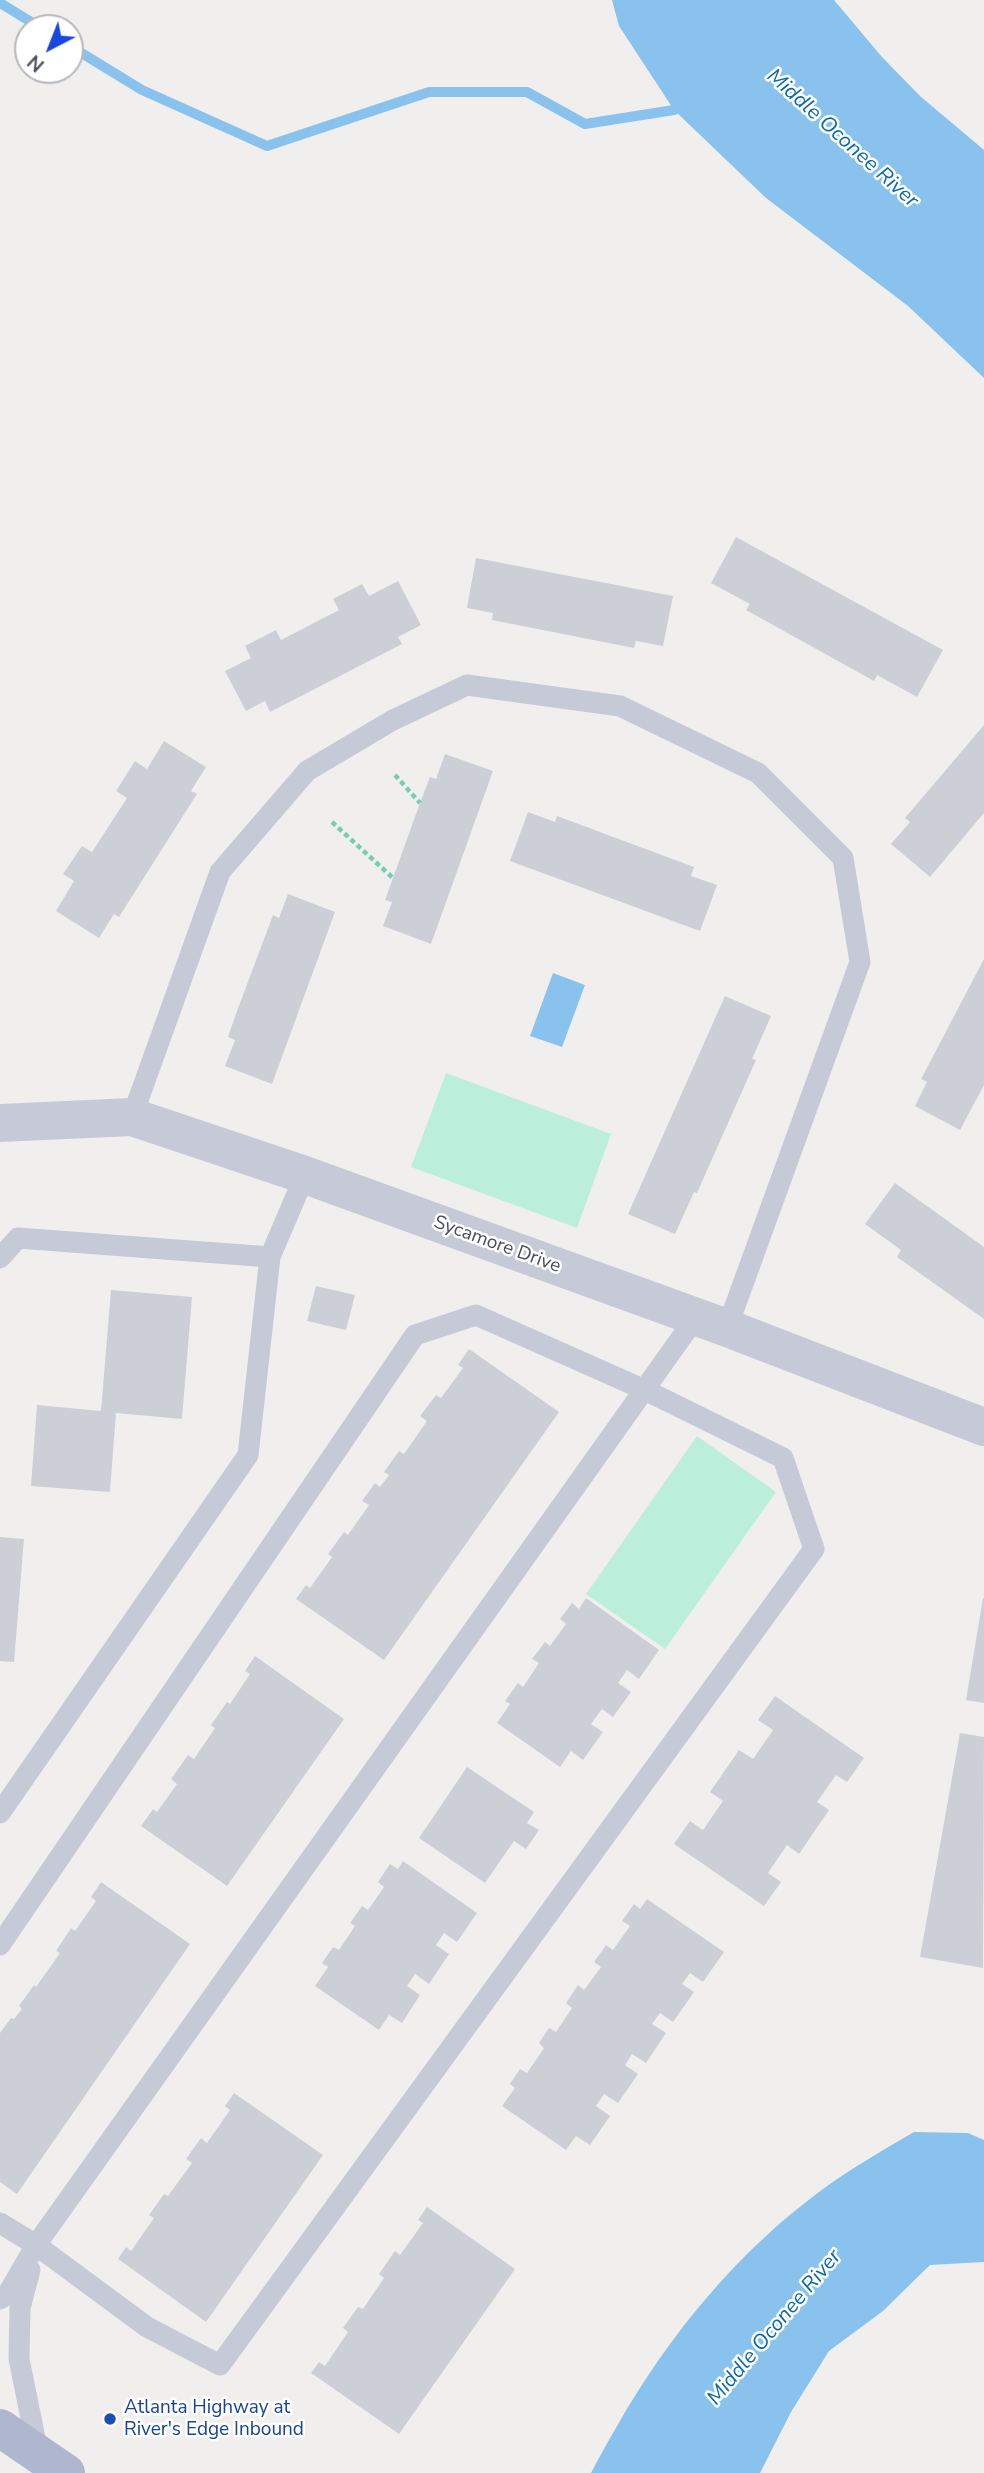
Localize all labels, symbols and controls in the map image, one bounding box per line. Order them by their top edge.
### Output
north arrow [14,14,84,84]
text: N [22,49,50,78]
water label: Middle Oconee River [761,64,923,214]
street label: Sycamore Drive [430,1211,564,1279]
water label: Middle Oconee River [703,2245,847,2411]
place label: Atlanta Highway at River's Edge Inbound [124,2397,304,2441]
marker: Atlanta Highway at River's Edge Inbound [102,2411,118,2427]

